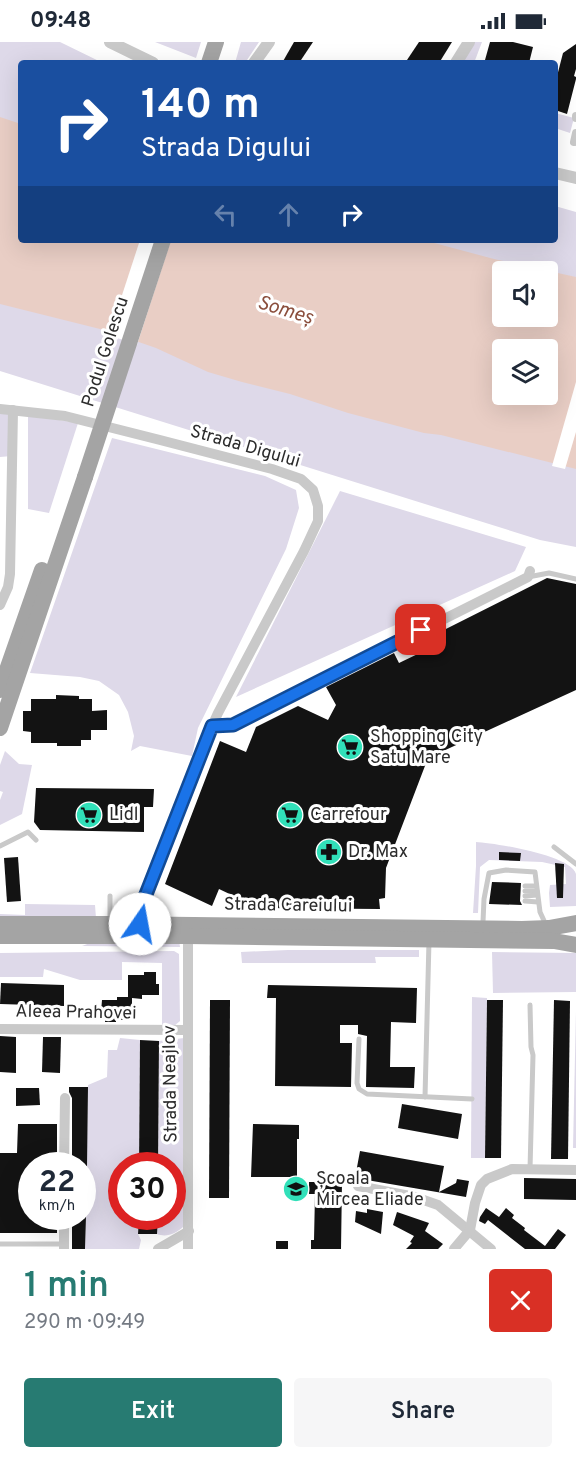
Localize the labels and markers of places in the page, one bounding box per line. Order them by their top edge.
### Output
pin [395,604,446,655]
place label: Shopping City Satu Mare [370,726,483,770]
supermarket icon: Shopping City Satu Mare [335,732,365,762]
supermarket icon: Lidl [74,800,104,830]
supermarket icon: Carrefour [275,800,305,830]
place label: Lidl [109,804,138,827]
place label: Carrefour [310,804,387,827]
pharmacy icon: Dr. Max [314,837,344,867]
place label: Dr. Max [348,841,408,864]
place label: Școala Mircea Eliade [316,1168,424,1212]
school or university icon: Școala Mircea Eliade [281,1174,311,1204]

